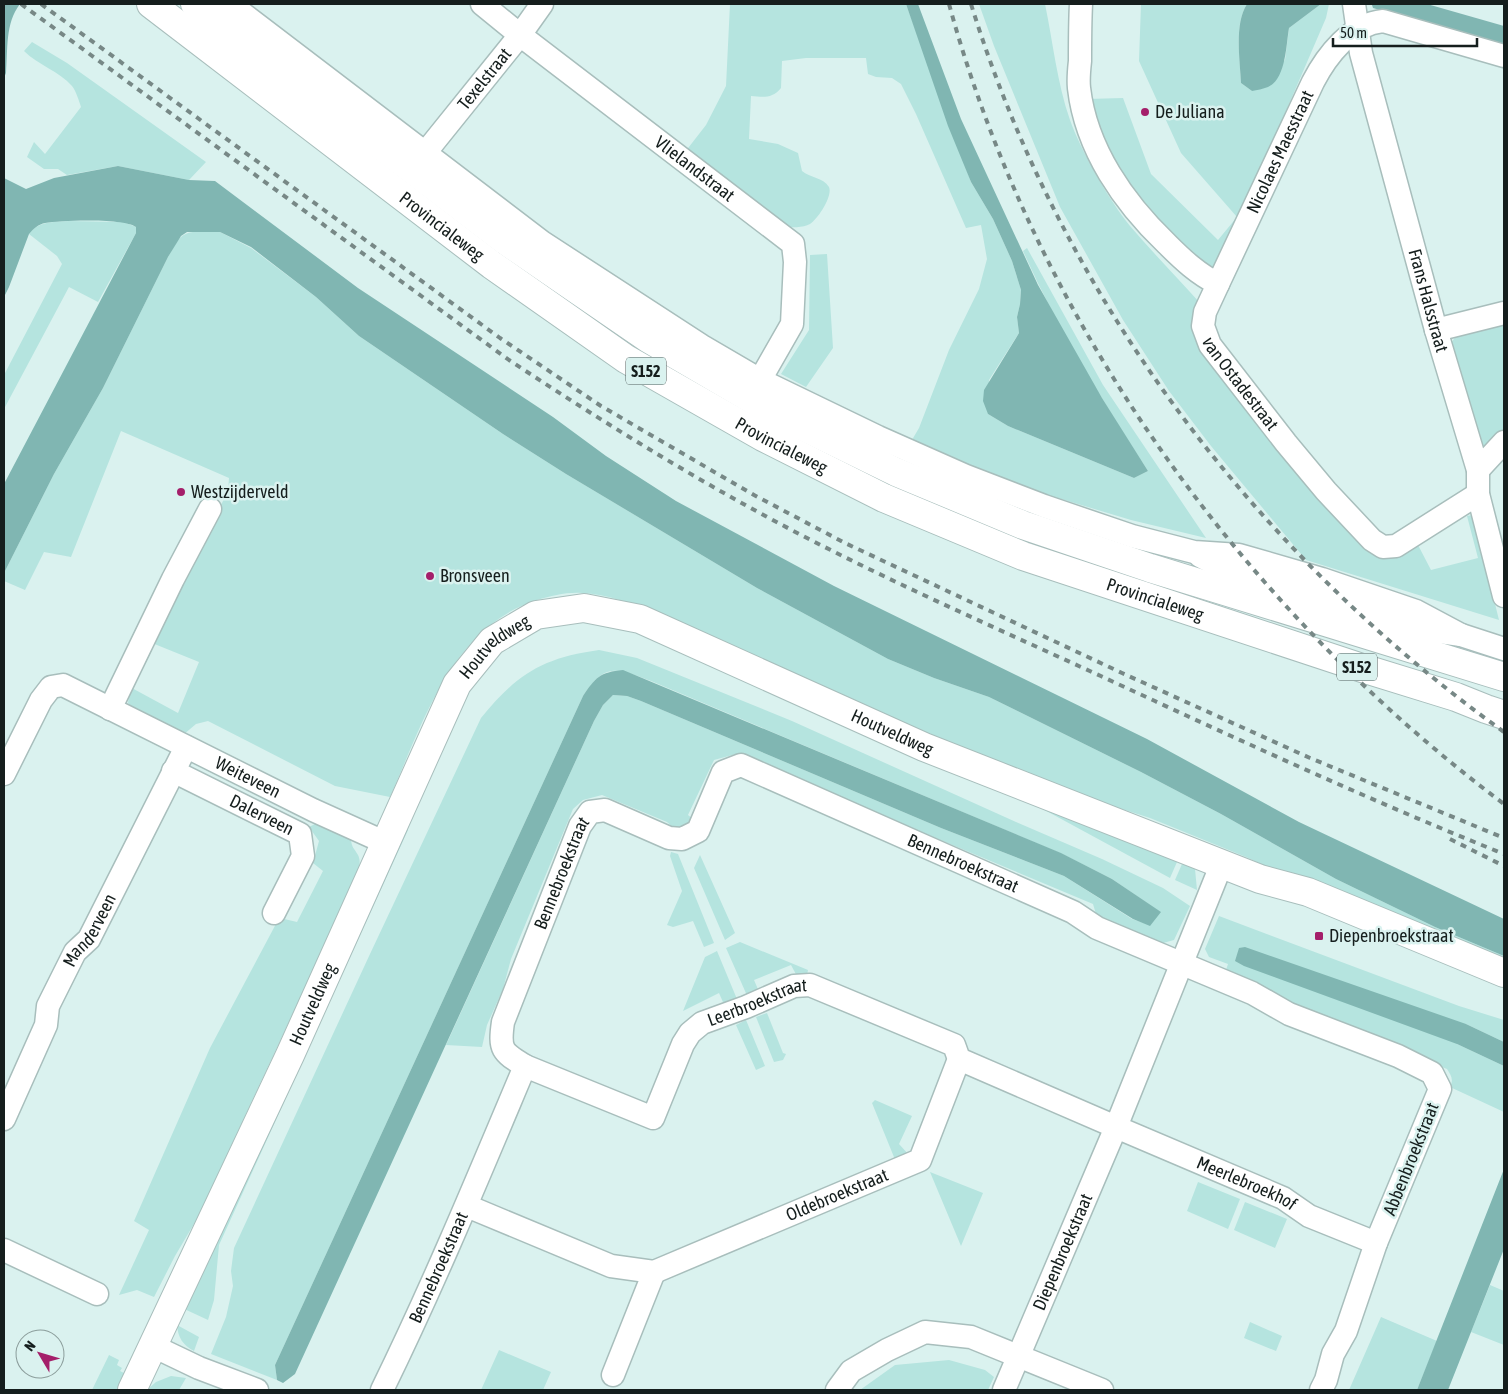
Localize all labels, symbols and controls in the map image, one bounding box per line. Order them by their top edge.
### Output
scale bar [1333,15,1477,47]
text: 50 m [1340,24,1367,41]
street label: Texelstraat [453,44,515,114]
street label: Nicolaes Maesstraat [1242,87,1318,217]
place label: De Juliana [1155,101,1225,122]
marker: De Juliana [1139,106,1151,118]
street label: Vlielandstraat [651,131,739,205]
street label: Provincialeweg [395,187,489,265]
street label: Frans Halsstraat [1405,246,1453,355]
street label: van Ostadestraat [1198,334,1283,434]
road number: S152 [626,358,666,384]
street label: Provincialeweg [732,412,831,478]
place label: Westzijderveld [191,481,289,502]
marker: Westzijderveld [175,486,187,498]
place label: Bronsveen [440,565,510,586]
marker: Bronsveen [424,570,436,582]
street label: Provincialeweg [1104,573,1207,625]
street label: Houtveldweg [455,610,534,683]
road number: S152 [1337,654,1377,680]
street label: Houtveldweg [848,705,937,760]
street label: Weiteveen [212,752,284,802]
street label: Dalerveen [226,790,297,839]
street label: Bennebroekstraat [529,812,593,932]
street label: Bennebroekstraat [904,829,1022,897]
street label: Manderveen [58,890,120,970]
place label: Diepenbroekstraat [1329,925,1454,946]
marker: Diepenbroekstraat [1313,930,1325,942]
street label: Houtveldweg [285,959,340,1048]
street label: Leerbroekstraat [704,974,807,1030]
street label: Abbenbroekstraat [1378,1099,1443,1218]
street label: Meerlebroekhof [1194,1152,1301,1214]
street label: Oldebroekstraat [783,1164,891,1225]
street label: Diepenbroekstraat [1028,1190,1096,1313]
street label: Bennebroekstraat [404,1209,472,1326]
north arrow [15,1329,65,1379]
text: N [21,1338,39,1354]

